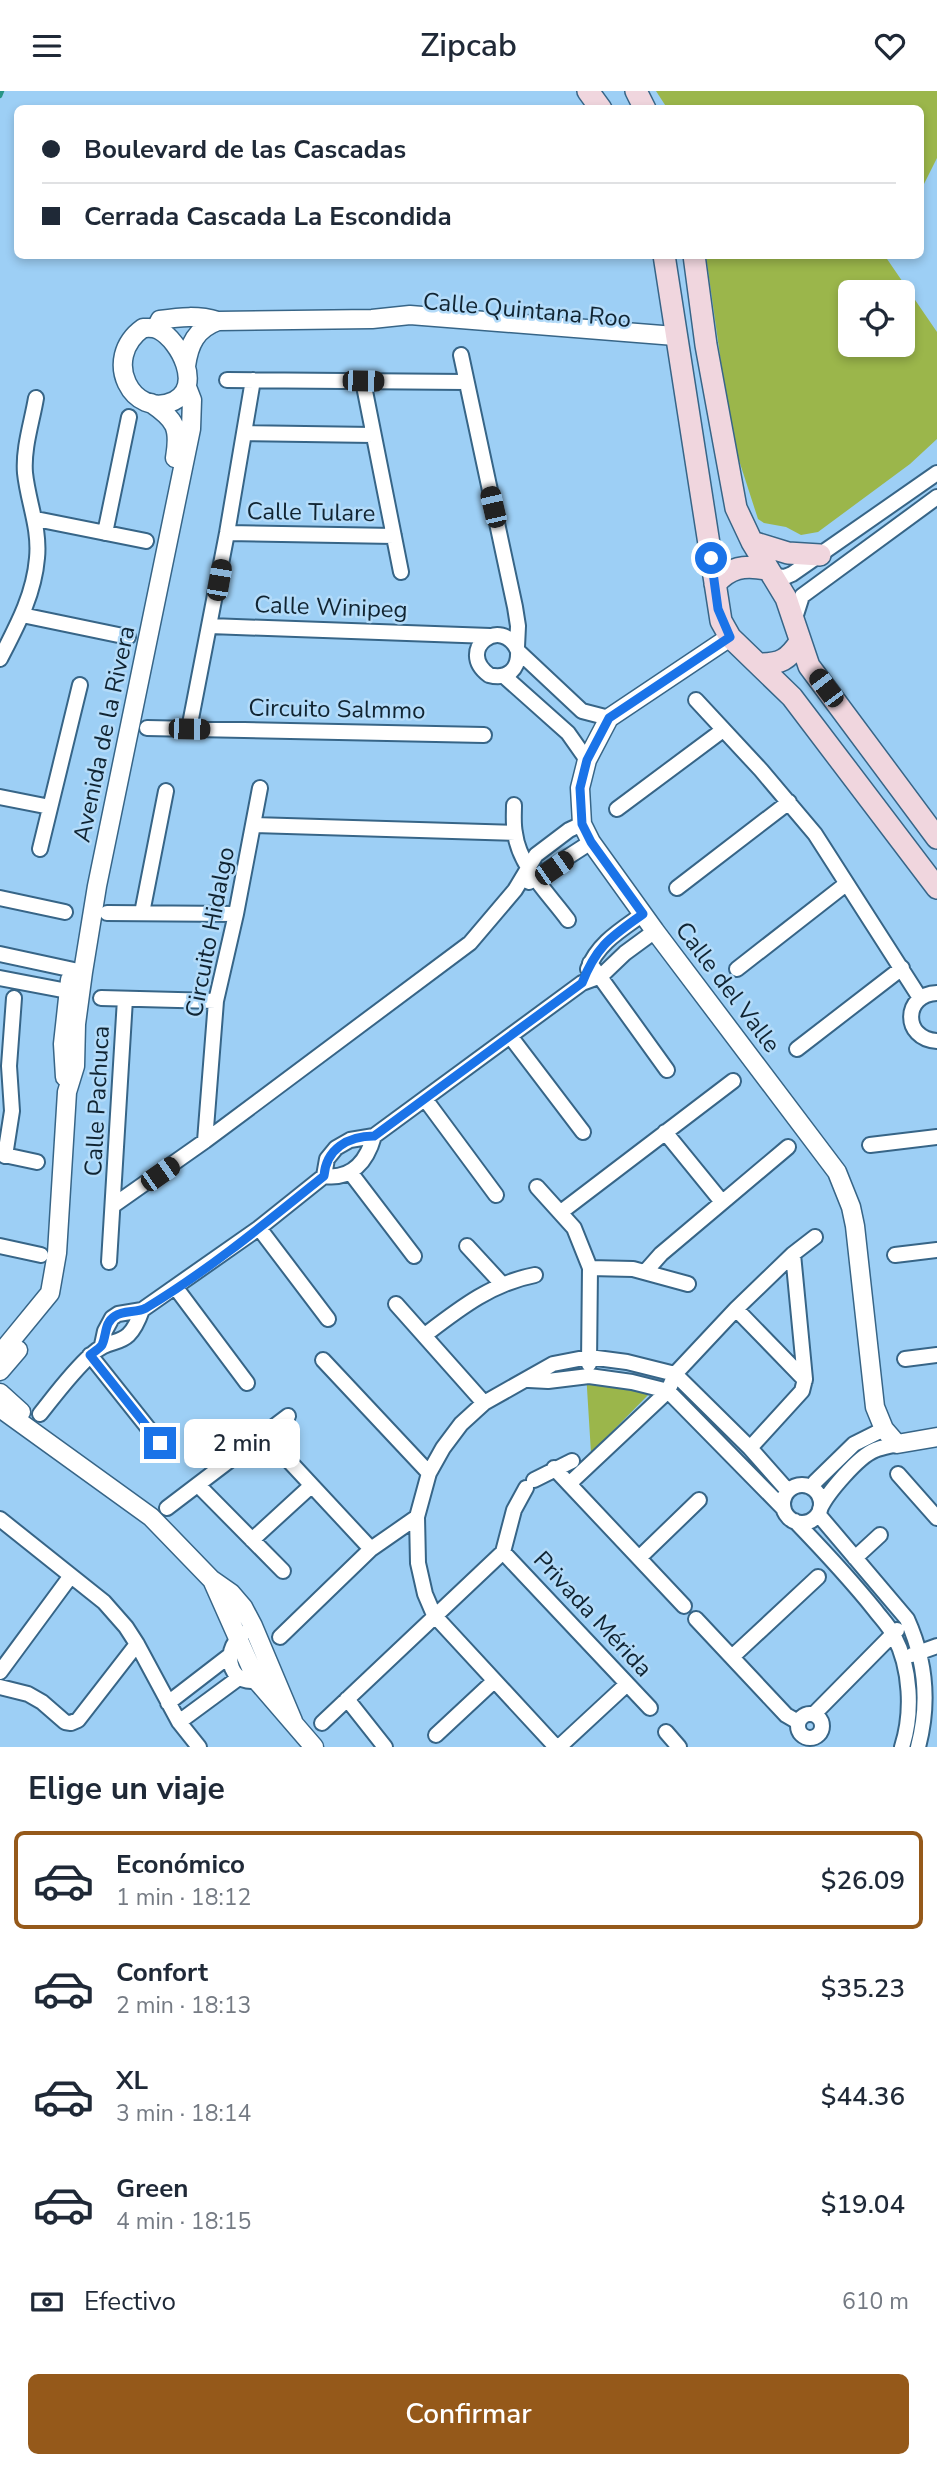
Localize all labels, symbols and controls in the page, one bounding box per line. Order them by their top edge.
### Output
text: Zipcab [420,24,517,67]
icon: menu [28,27,66,65]
icon: heart [871,27,909,65]
text: Boulevard de las Cascadas [84,132,406,167]
text: Cerrada Cascada La Escondida [84,199,452,234]
map controls [838,280,915,357]
button: locate [838,280,915,357]
street label: Calle Quintana Roo [422,285,632,335]
car [342,370,385,392]
car [479,484,508,530]
street label: Calle Tulare [246,495,376,529]
route start [695,542,727,574]
car [206,557,233,603]
street label: Calle Winipeg [254,588,408,626]
street label: Avenida de la Rivera [65,623,143,845]
car [805,665,848,711]
street label: Circuito Salmmo [248,691,426,727]
car [168,718,211,740]
street label: Circuito Hidalgo [178,844,242,1020]
car [531,847,578,889]
street label: Calle del Valle [668,915,788,1059]
street label: Calle Pachuca [77,1025,117,1177]
car [137,1153,184,1195]
callout: 2 min [184,1419,300,1467]
route end [144,1427,176,1459]
text: 2 min [213,1428,271,1459]
street label: Privada Mérida [526,1544,660,1684]
text: Elige un viaje [28,1767,225,1810]
text: Económico [116,1847,245,1882]
icon: car [32,1849,95,1912]
text: $26.09 [821,1863,905,1898]
text: 1 min · 18:12 [116,1882,251,1913]
text: Confort [116,1955,208,1990]
icon: car [32,1957,95,2020]
text: $35.23 [821,1971,905,2006]
text: 2 min · 18:13 [116,1990,251,2021]
text: XL [116,2063,148,2098]
icon: car [32,2065,95,2128]
text: $44.36 [821,2079,905,2114]
text: 3 min · 18:14 [116,2098,251,2129]
text: Green [116,2171,189,2206]
icon: car [32,2173,95,2236]
text: $19.04 [821,2187,905,2222]
text: 4 min · 18:15 [116,2206,251,2237]
icon: cash [28,2283,66,2321]
text: Efectivo [84,2284,176,2319]
text: 610 m [842,2286,909,2317]
button: Confirmar [28,2374,909,2454]

